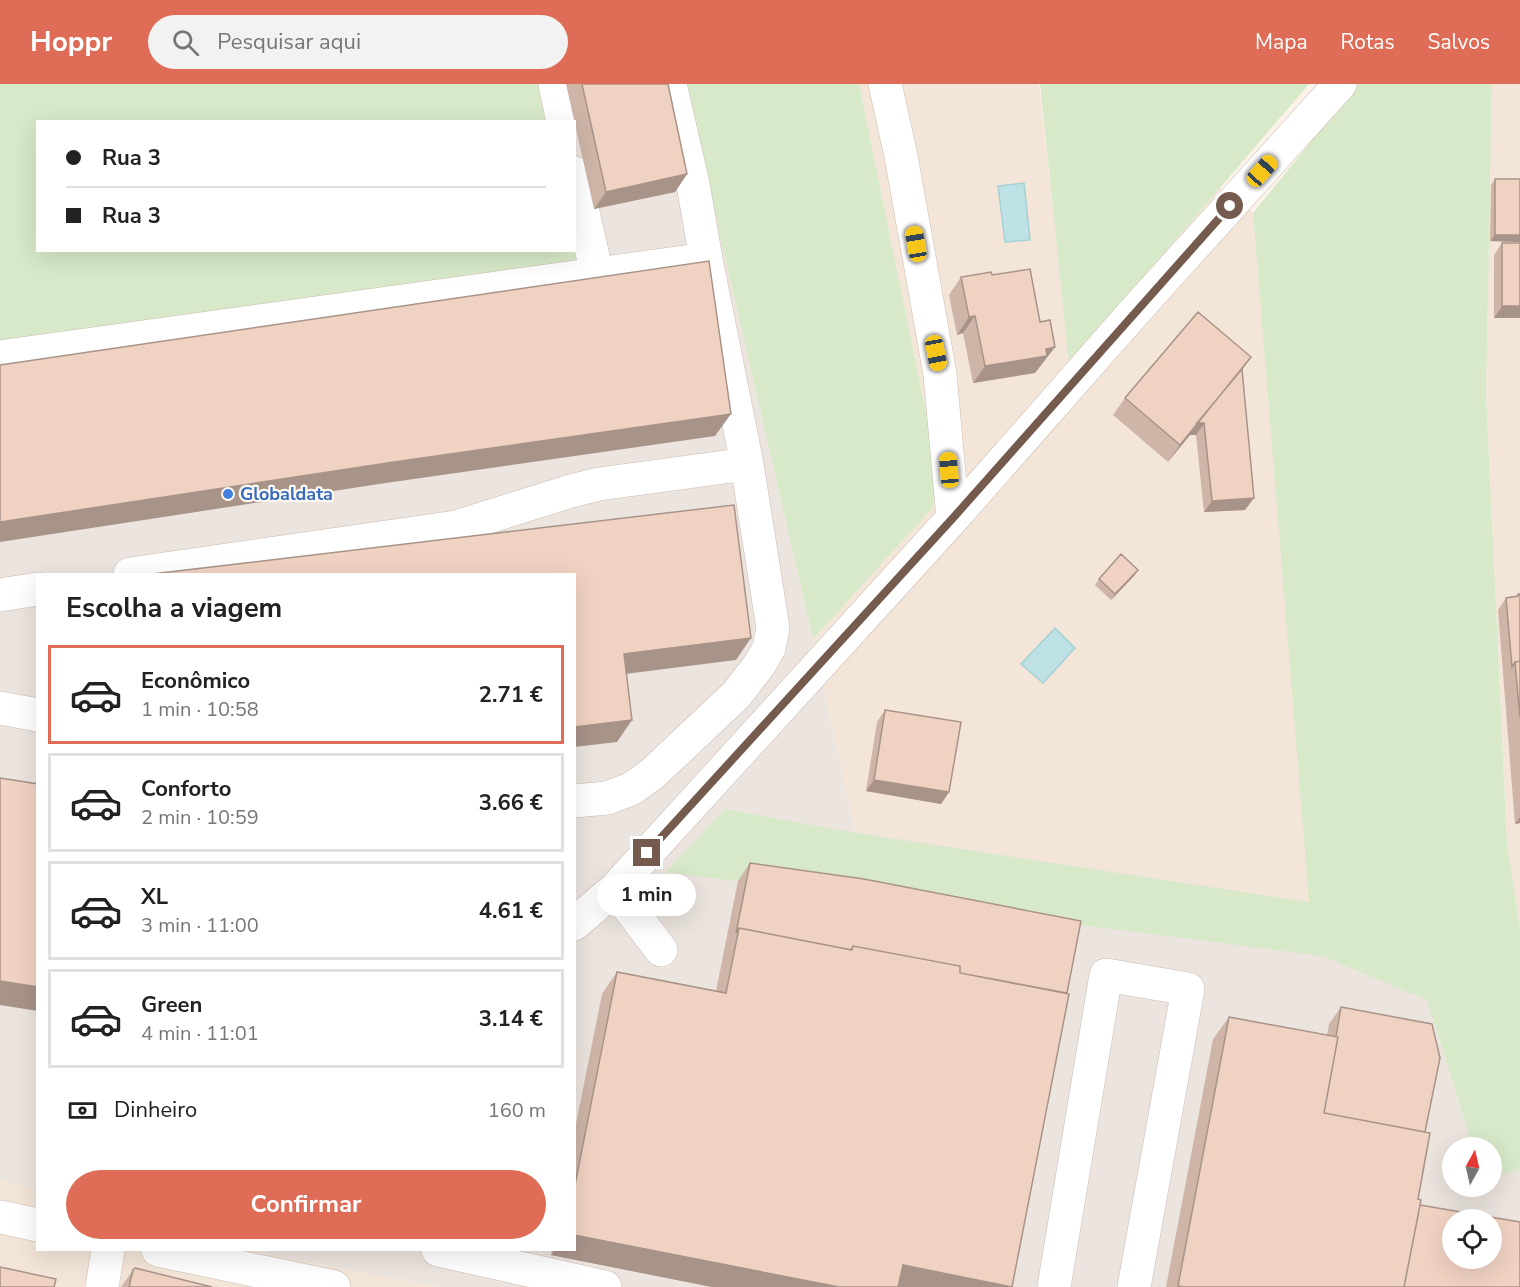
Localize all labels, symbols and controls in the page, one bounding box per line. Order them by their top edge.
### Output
search box [148,15,568,69]
text: Hoppr [30,23,112,61]
icon: search [169,26,202,59]
text: Pesquisar aqui [217,27,361,57]
text: Mapa [1255,28,1308,56]
text: Rotas [1341,28,1395,56]
text: Salvos [1428,28,1490,56]
text: Rua 3 [102,143,161,173]
car [1243,152,1281,190]
route start [1216,192,1243,219]
text: Rua 3 [102,201,161,231]
car [904,225,928,263]
car [924,334,948,372]
car [938,451,960,489]
place label: Globaldata [240,482,333,506]
marker: Globaldata [221,487,235,501]
text: Escolha a viagem [66,590,282,627]
text: Econômico [141,666,250,696]
icon: car [69,668,123,722]
text: 2.71 € [479,680,543,710]
text: 1 min · 10:58 [141,696,259,723]
text: Conforto [141,774,231,804]
icon: car [69,776,123,830]
text: 3.66 € [479,788,543,818]
text: 2 min · 10:59 [141,804,259,831]
route end [633,839,660,866]
callout: 1 min [598,874,696,916]
text: 1 min [621,881,672,908]
text: XL [141,882,168,912]
icon: car [69,884,123,938]
text: 4.61 € [479,896,543,926]
text: 3 min · 11:00 [141,912,259,939]
text: Green [141,990,202,1020]
icon: car [69,992,123,1046]
text: 3.14 € [479,1004,543,1034]
text: 4 min · 11:01 [141,1020,259,1047]
icon: cash [66,1094,99,1127]
text: Dinheiro [114,1095,197,1125]
text: 160 m [488,1097,546,1124]
north arrow [1442,1137,1502,1197]
map controls [1442,1137,1502,1269]
button: Confirmar [66,1170,546,1239]
button: locate [1442,1209,1502,1269]

